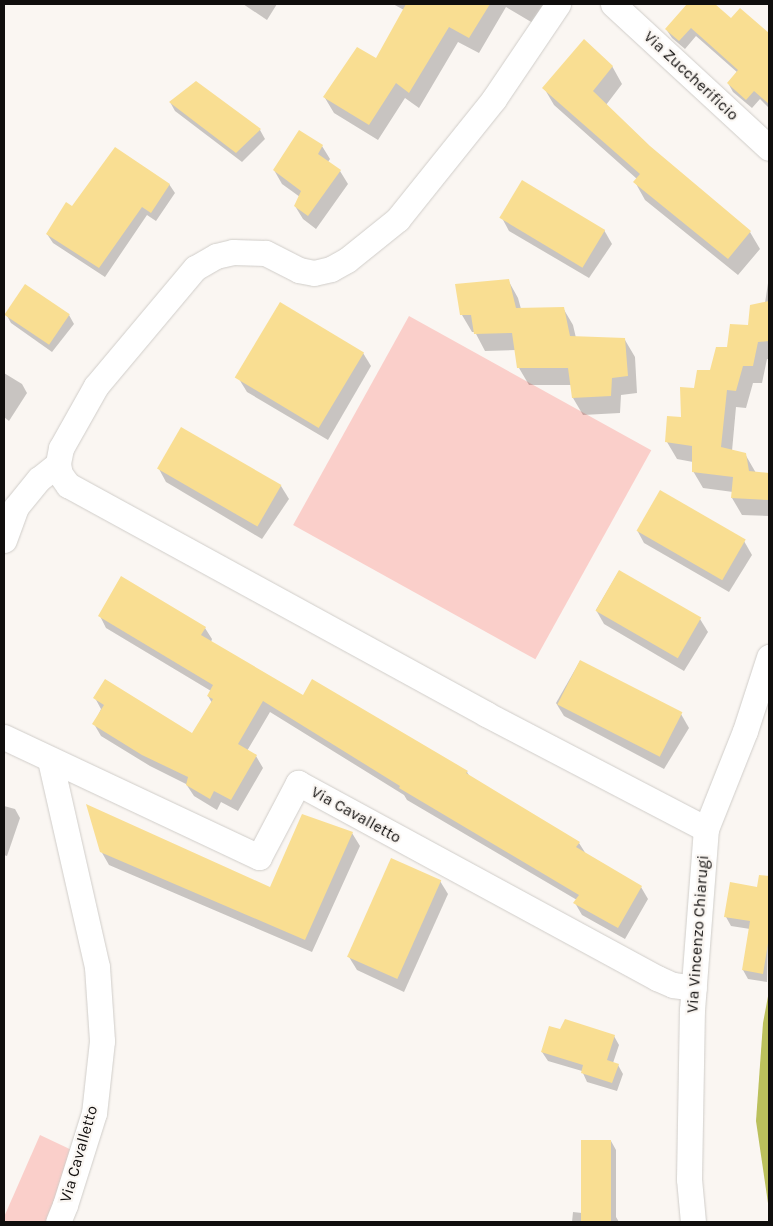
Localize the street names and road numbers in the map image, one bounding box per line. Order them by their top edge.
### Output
street label: Via Zuccherificio [640,27,742,125]
street label: Via Cavalletto [308,782,404,848]
street label: Via Vincenzo Chiarugi [683,854,713,1014]
street label: Via Cavalletto [56,1103,102,1205]

